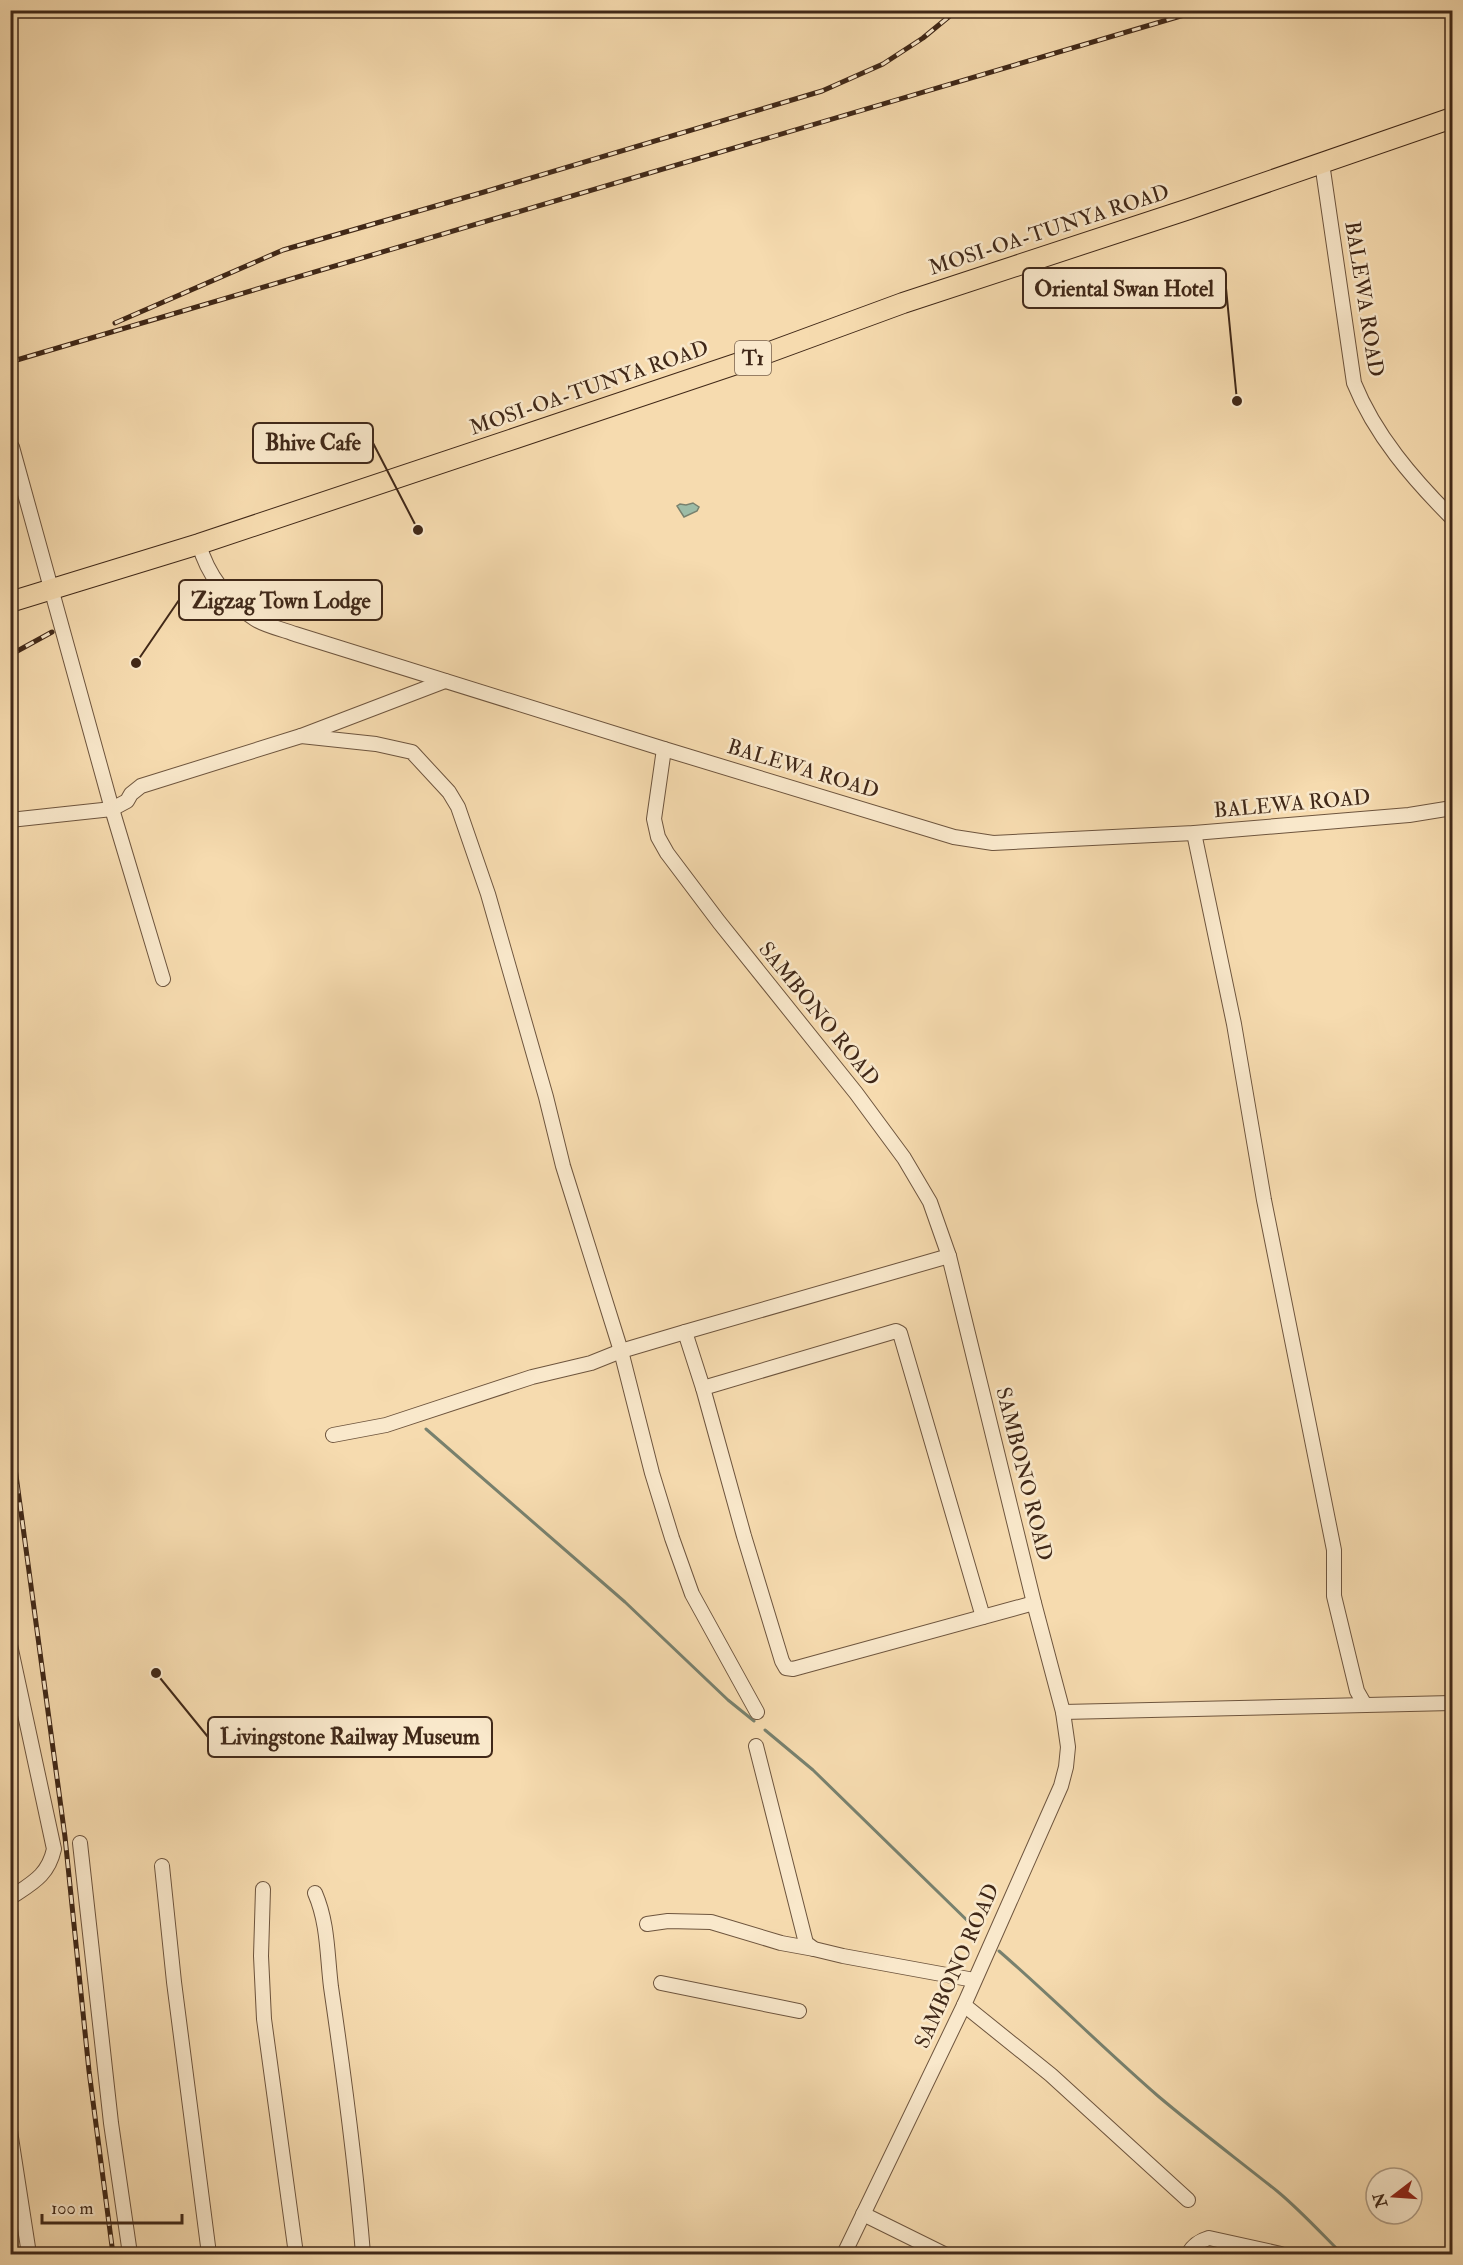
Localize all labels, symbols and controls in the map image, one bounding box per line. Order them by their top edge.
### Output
street label: MOSI-OA-TUNYA ROAD [925,178,1173,282]
street label: BALEWA ROAD [1338,219,1390,379]
callout: Oriental Swan Hotel [1023,268,1226,308]
text: Oriental Swan Hotel [1034,275,1214,303]
street label: MOSI-OA-TUNYA ROAD [466,334,712,442]
road number: T1 [735,341,771,375]
callout: Bhive Cafe [253,423,373,463]
text: Bhive Cafe [265,429,362,457]
callout: Zigzag Town Lodge [179,580,382,620]
text: Zigzag Town Lodge [191,587,372,616]
street label: BALEWA ROAD [724,733,882,805]
street label: BALEWA ROAD [1213,784,1371,824]
street label: SAMBONO ROAD [753,936,885,1092]
street label: SAMBONO ROAD [989,1384,1059,1564]
callout: Livingstone Railway Museum [208,1717,492,1757]
text: Livingstone Railway Museum [220,1723,481,1752]
street label: SAMBONO ROAD [909,1879,1005,2053]
north arrow [1364,2166,1424,2226]
scale bar [42,2187,182,2225]
text: N [1369,2190,1393,2211]
text: 100 m [51,2197,94,2220]

